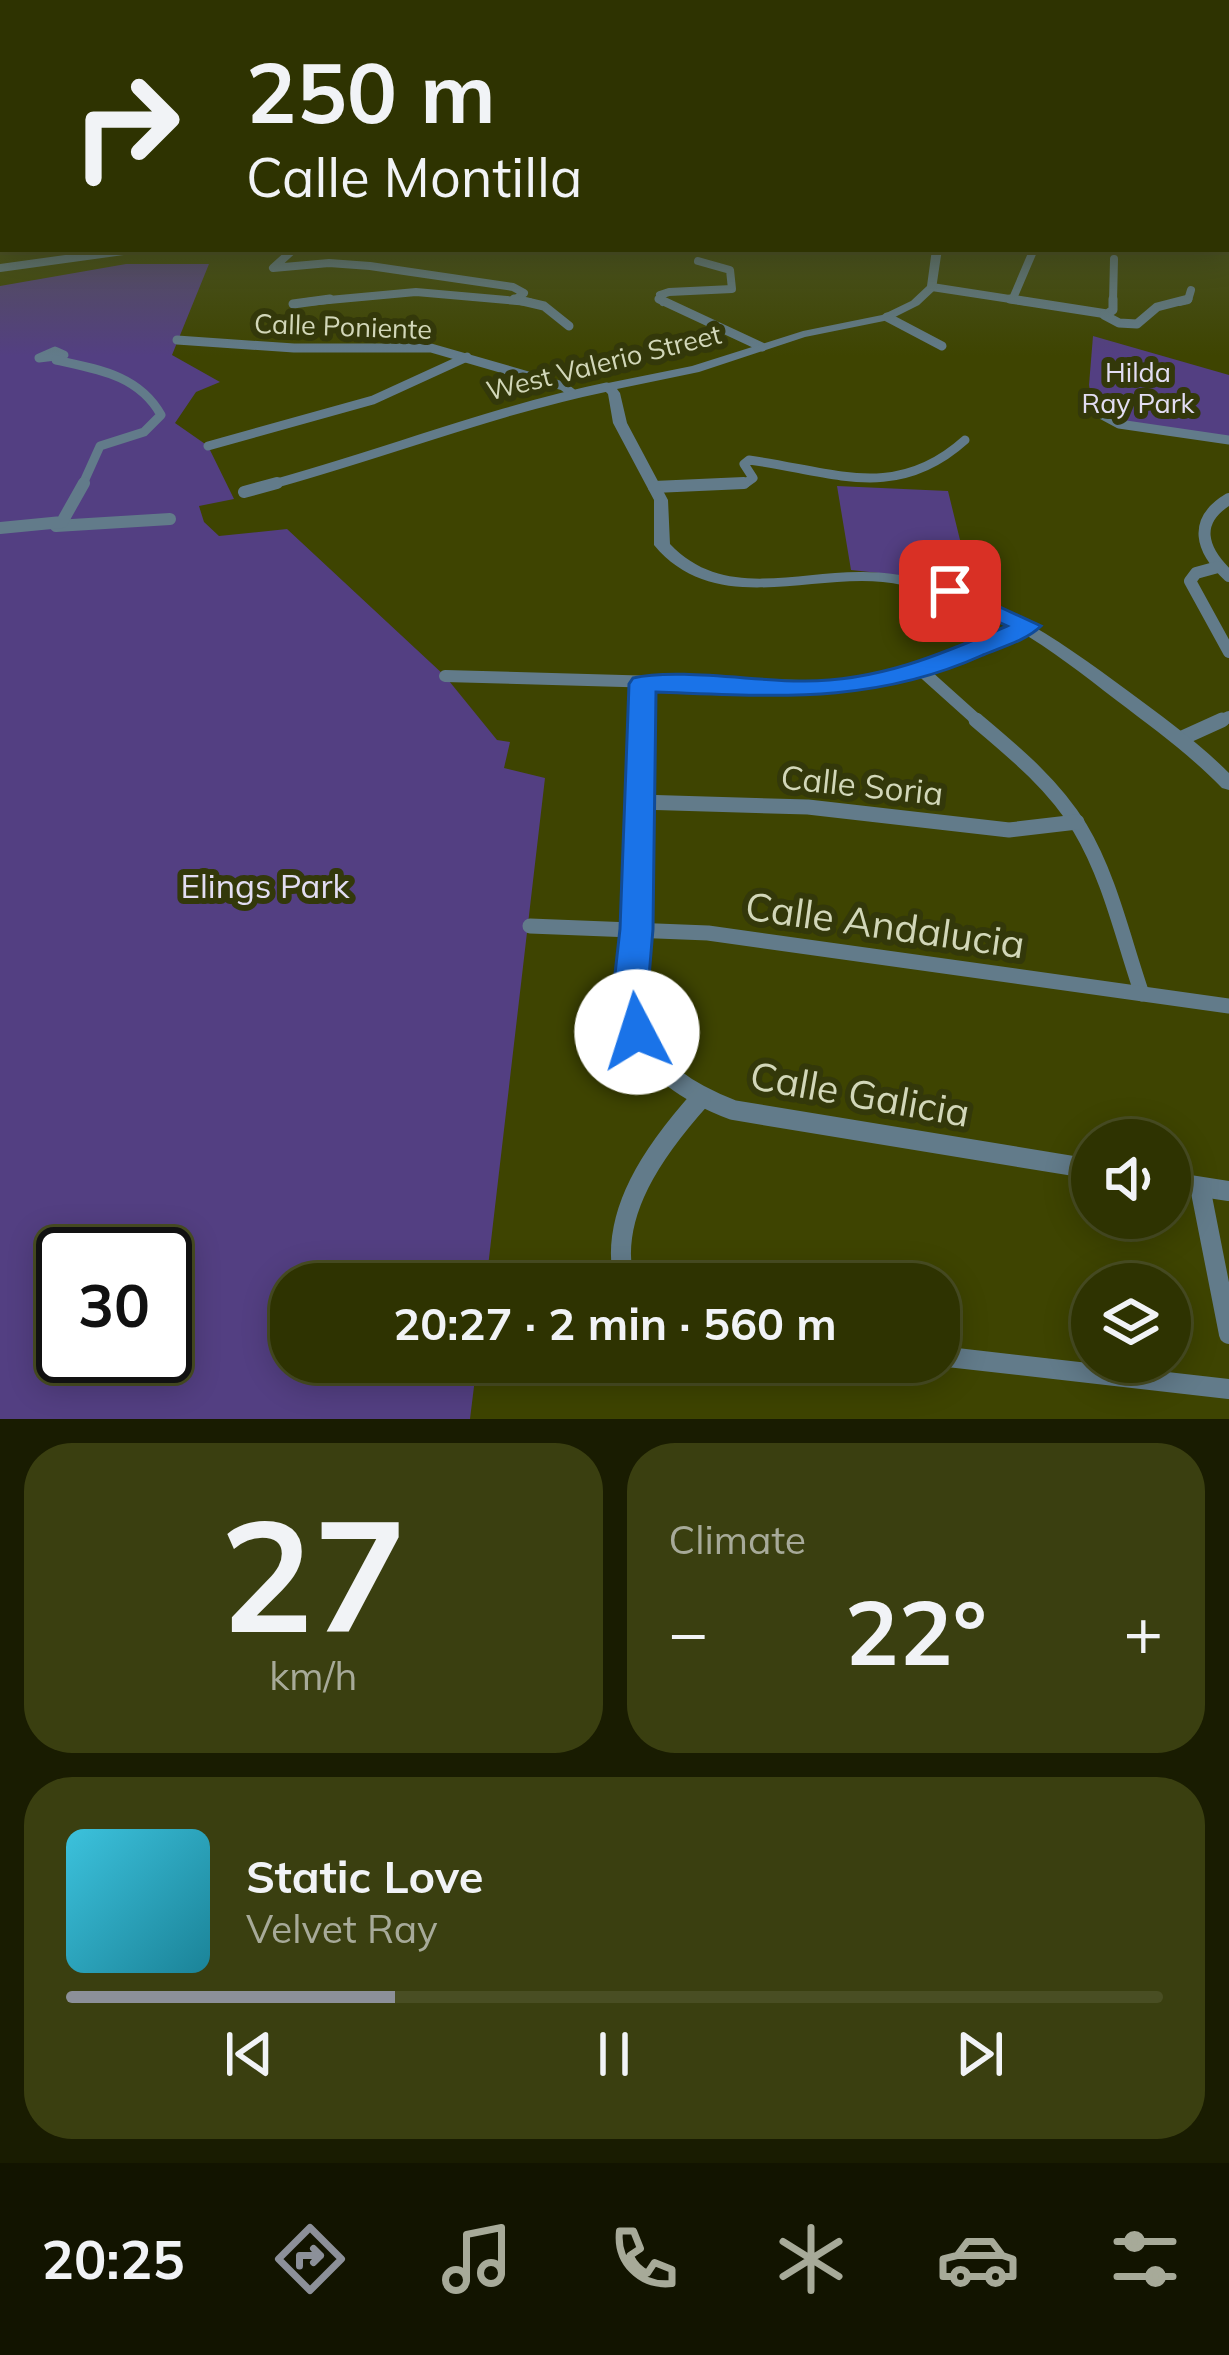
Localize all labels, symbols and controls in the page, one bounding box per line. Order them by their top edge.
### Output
text: 250 m [246,39,496,144]
icon: right [48,48,204,204]
text: Calle Montilla [246,143,582,211]
street label: Calle Poniente [254,306,433,346]
street label: West Valerio Street [483,316,725,408]
park label: Hilda Ray Park [1082,355,1196,420]
pin [899,540,1001,642]
icon: arrive [917,558,983,624]
street label: Calle Soria [779,756,945,813]
park label: Elings Park [181,865,350,906]
street label: Calle Andalucia [742,881,1028,968]
position arrow [574,969,700,1095]
street label: Calle Galicia [747,1050,974,1137]
map controls [1071,1119,1191,1383]
button: sound [1071,1119,1191,1239]
speed limit sign: 30 [36,1227,192,1383]
button: layers [1071,1263,1191,1383]
text: 20:27 · 2 min · 560 m [393,1295,837,1351]
text: 27 [220,1475,407,1671]
text: Climate [669,1515,806,1564]
text: 22° [845,1575,987,1688]
text: − [669,1590,708,1673]
text: + [1123,1590,1163,1673]
text: km/h [269,1651,357,1700]
text: Static Love [246,1848,483,1904]
text: Velvet Ray [246,1904,438,1953]
icon: previous [216,2021,282,2087]
icon: pause [581,2021,647,2087]
icon: next [947,2021,1013,2087]
icon: directions [268,2217,352,2301]
icon: music [435,2217,519,2301]
icon: phone [602,2217,686,2301]
icon: climate [769,2217,853,2301]
icon: car [936,2217,1020,2301]
icon: filters [1103,2217,1187,2301]
text: 20:25 [42,2225,185,2293]

